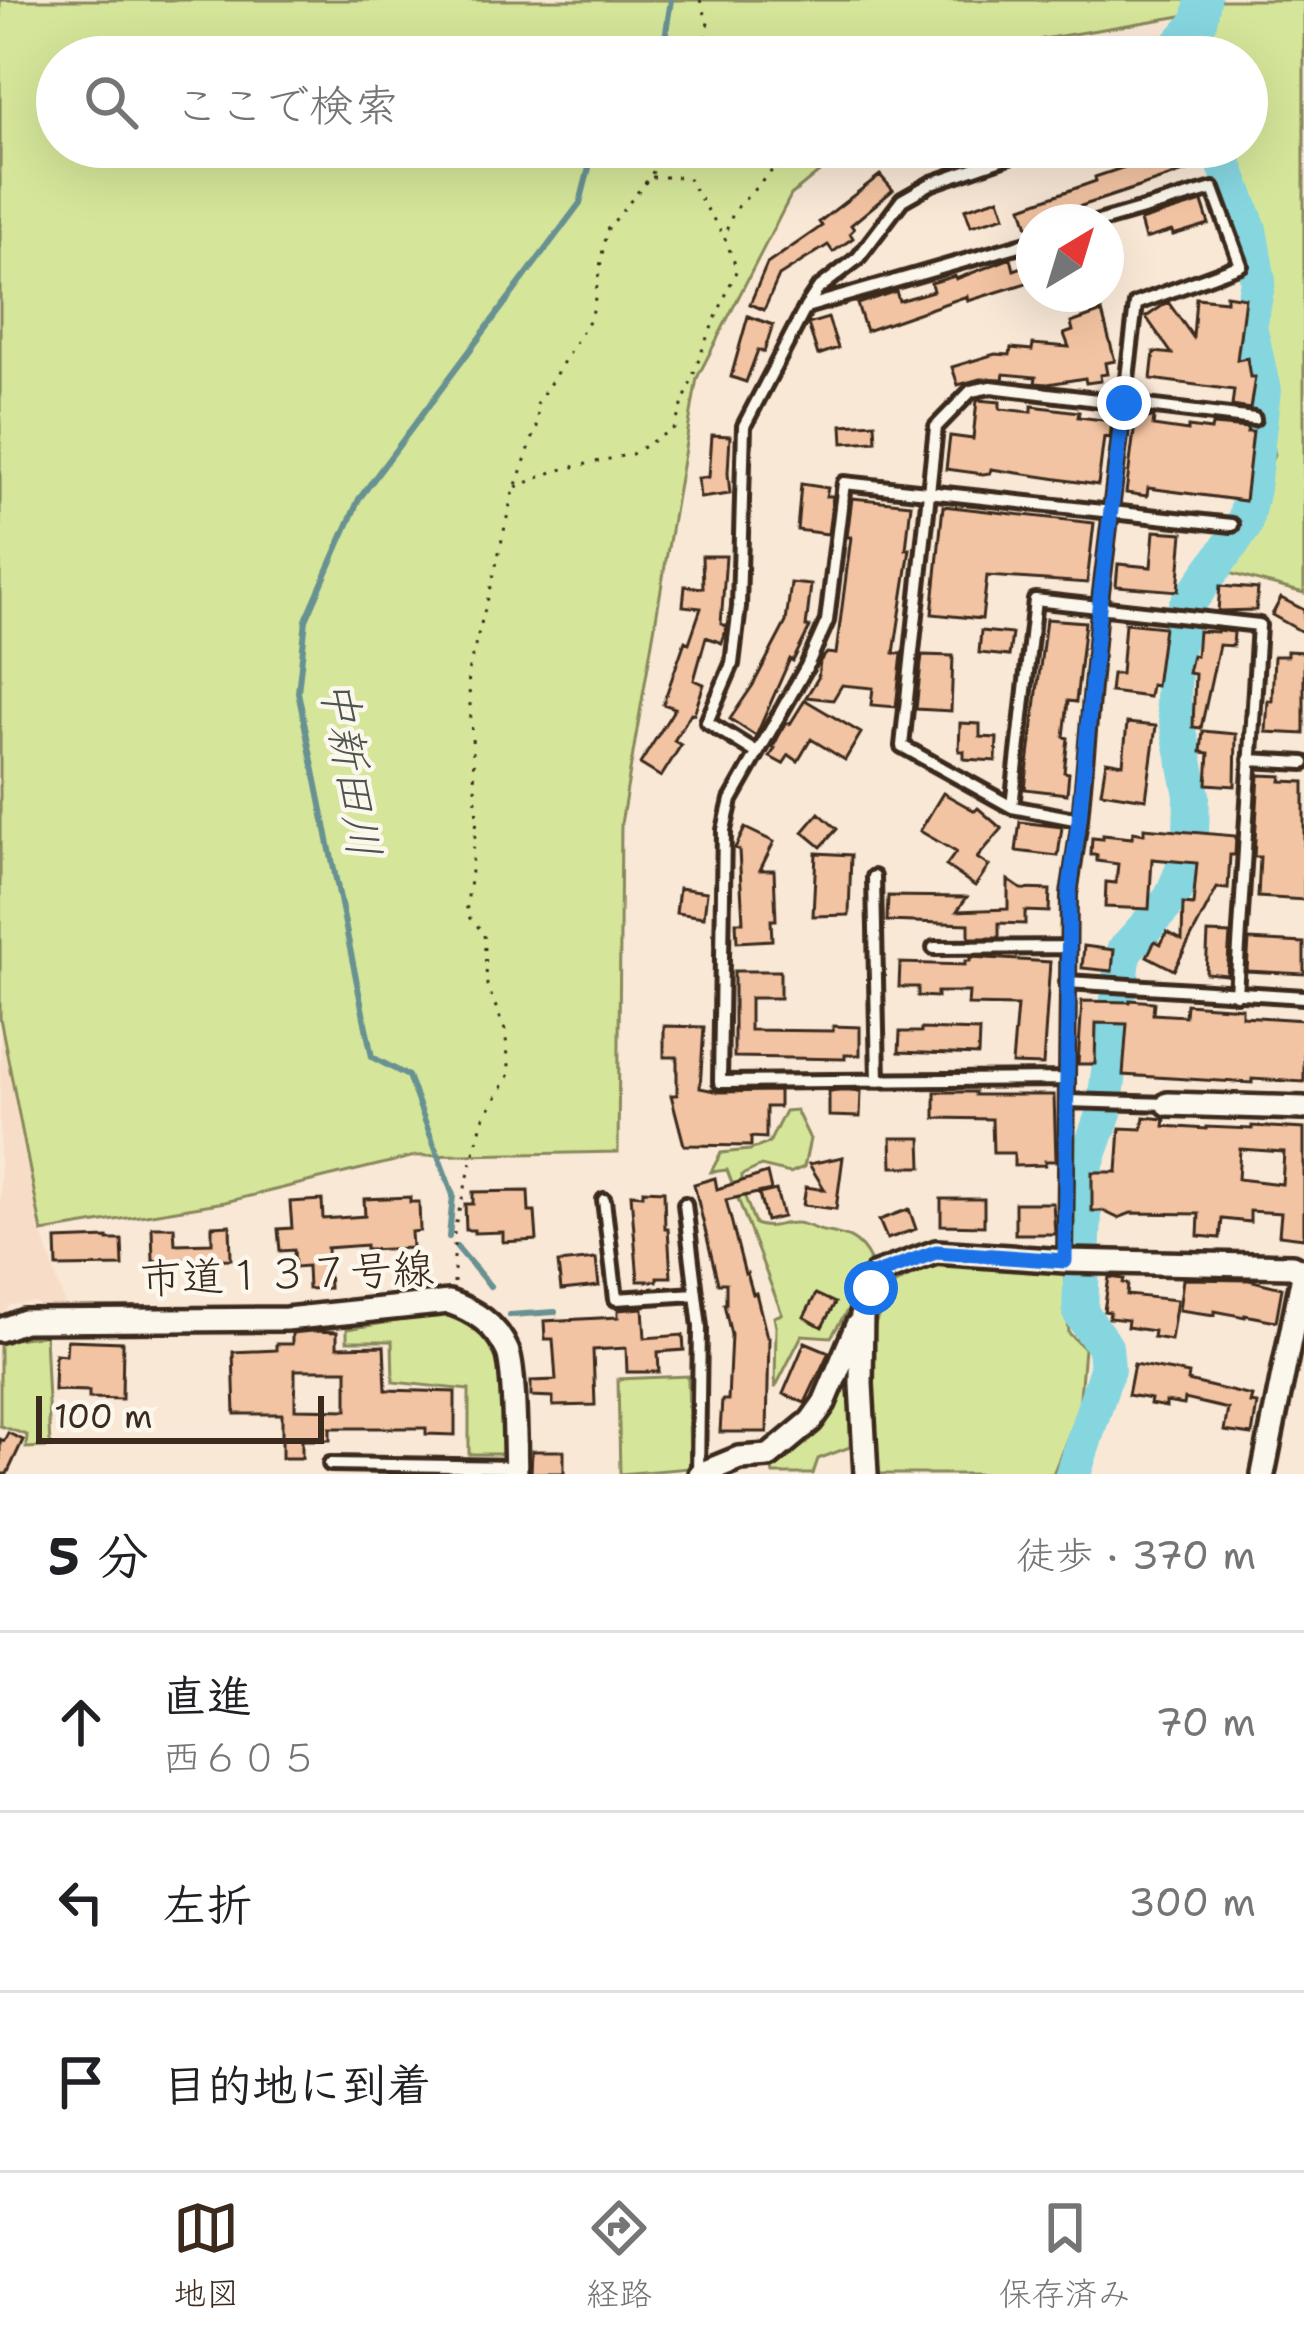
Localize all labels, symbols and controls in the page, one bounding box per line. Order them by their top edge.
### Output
search box [36,36,1268,168]
icon: search [78,69,144,135]
text: ここで検索 [174,75,399,135]
north arrow [1016,204,1124,312]
route end [1097,376,1151,430]
water label: 中新田川 [308,674,396,862]
street label: 市道１３７号線 [139,1240,435,1306]
route start [844,1261,898,1315]
scale bar [36,1390,324,1443]
text: 100 m [54,1394,153,1439]
text: 5 分 [48,1522,148,1590]
text: 徒歩 · 370 m [1016,1529,1256,1581]
text: 直進 [162,1666,252,1726]
icon: ahead [48,1689,114,1755]
text: 70 m [1155,1696,1256,1748]
text: 西６０５ [162,1731,318,1783]
icon: left [48,1869,114,1935]
text: 左折 [162,1875,252,1935]
text: 300 m [1128,1876,1256,1928]
icon: arrive [48,2049,114,2115]
text: 目的地に到着 [162,2055,432,2115]
tab: 地図 [173,2195,239,2316]
tab: 経路 [586,2195,652,2316]
tab: 保存済み [999,2195,1131,2316]

